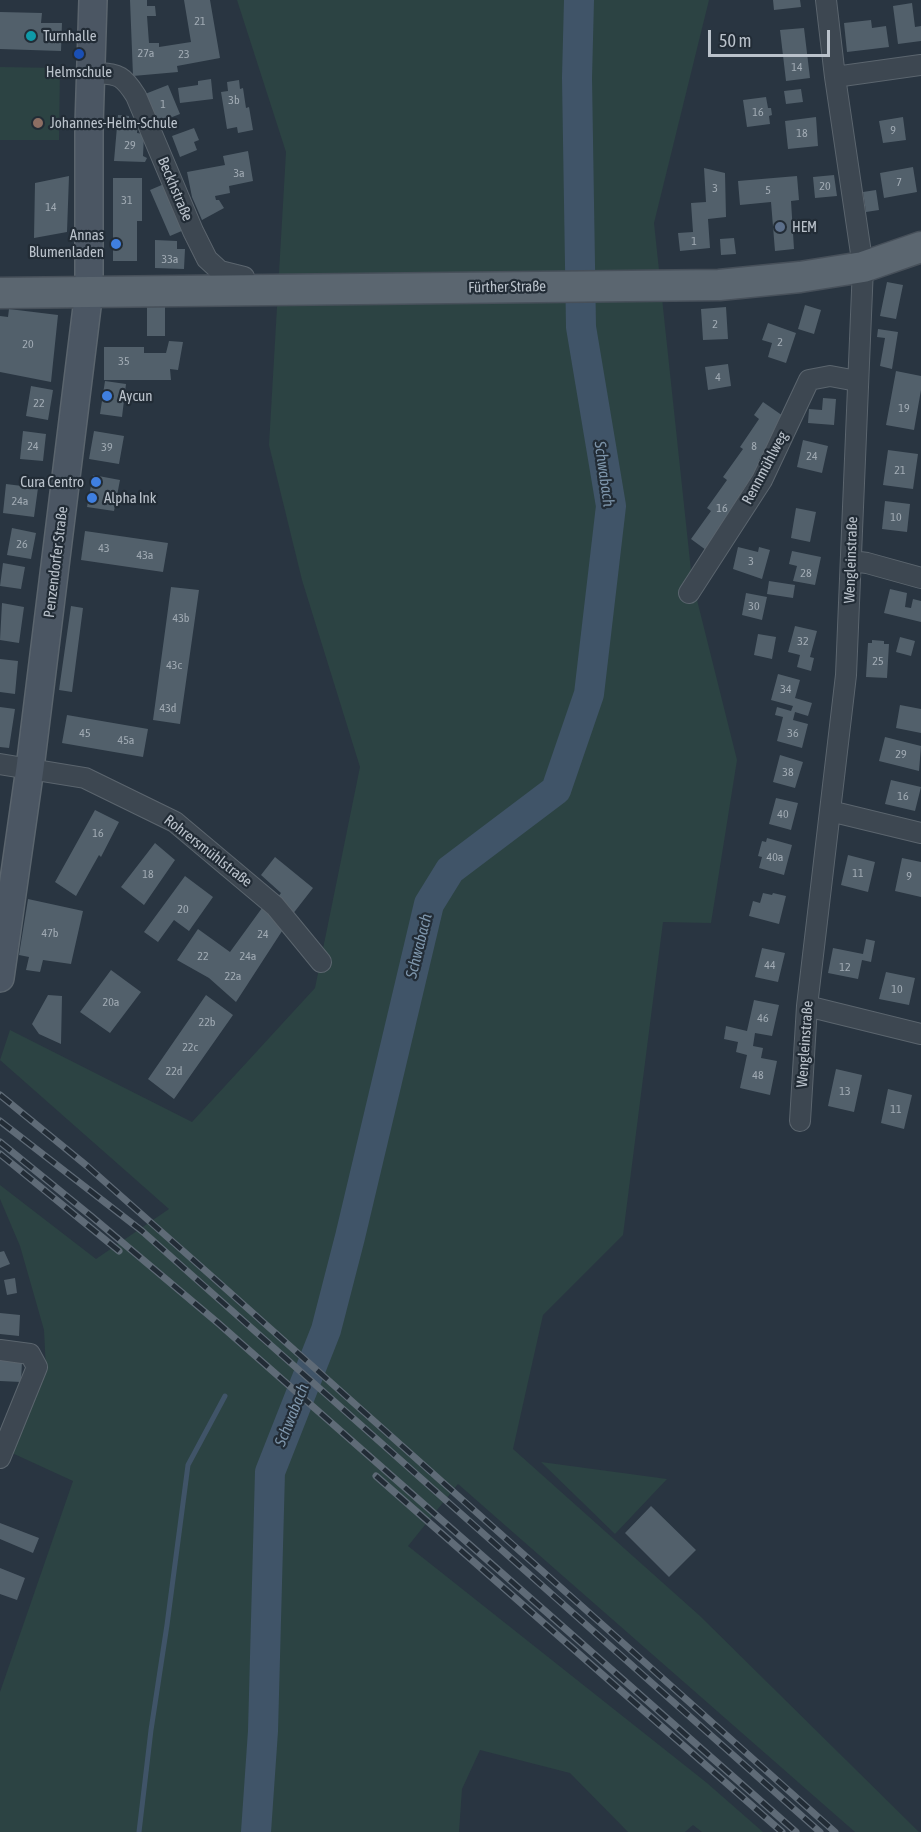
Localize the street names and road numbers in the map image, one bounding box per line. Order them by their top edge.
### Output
street label: Beckhstraße [153,154,197,224]
street label: Fürther Straße [468,277,546,297]
street label: Rennmühlweg [738,428,792,508]
street label: Penzendorfer Straße [40,505,72,619]
street label: Wengleinstraße [840,516,862,604]
street label: Rohrersmühlstraße [160,811,256,891]
street label: Wengleinstraße [793,1000,817,1088]

